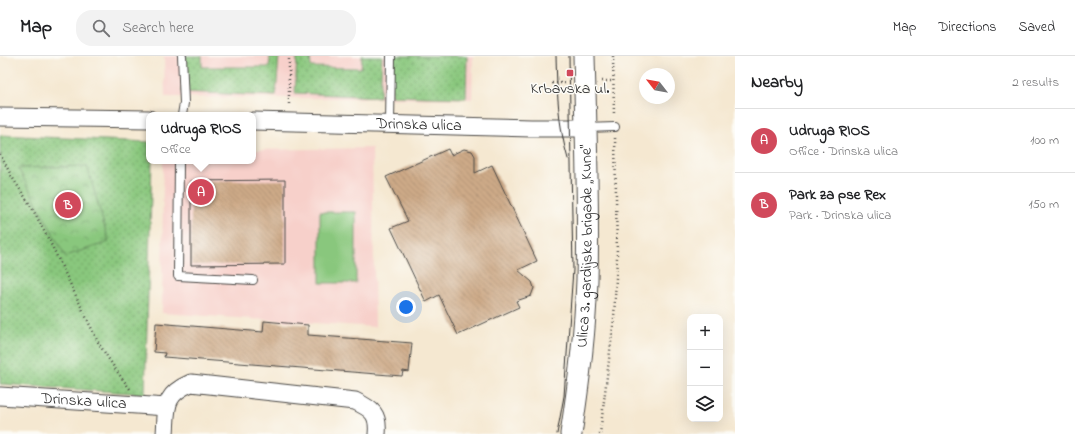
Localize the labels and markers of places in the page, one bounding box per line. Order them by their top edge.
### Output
marker: Krbavska ul. [565,68,575,78]
place label: Krbavska ul. [531,77,609,101]
pin: A [188,177,214,207]
pin: B [55,190,81,220]

